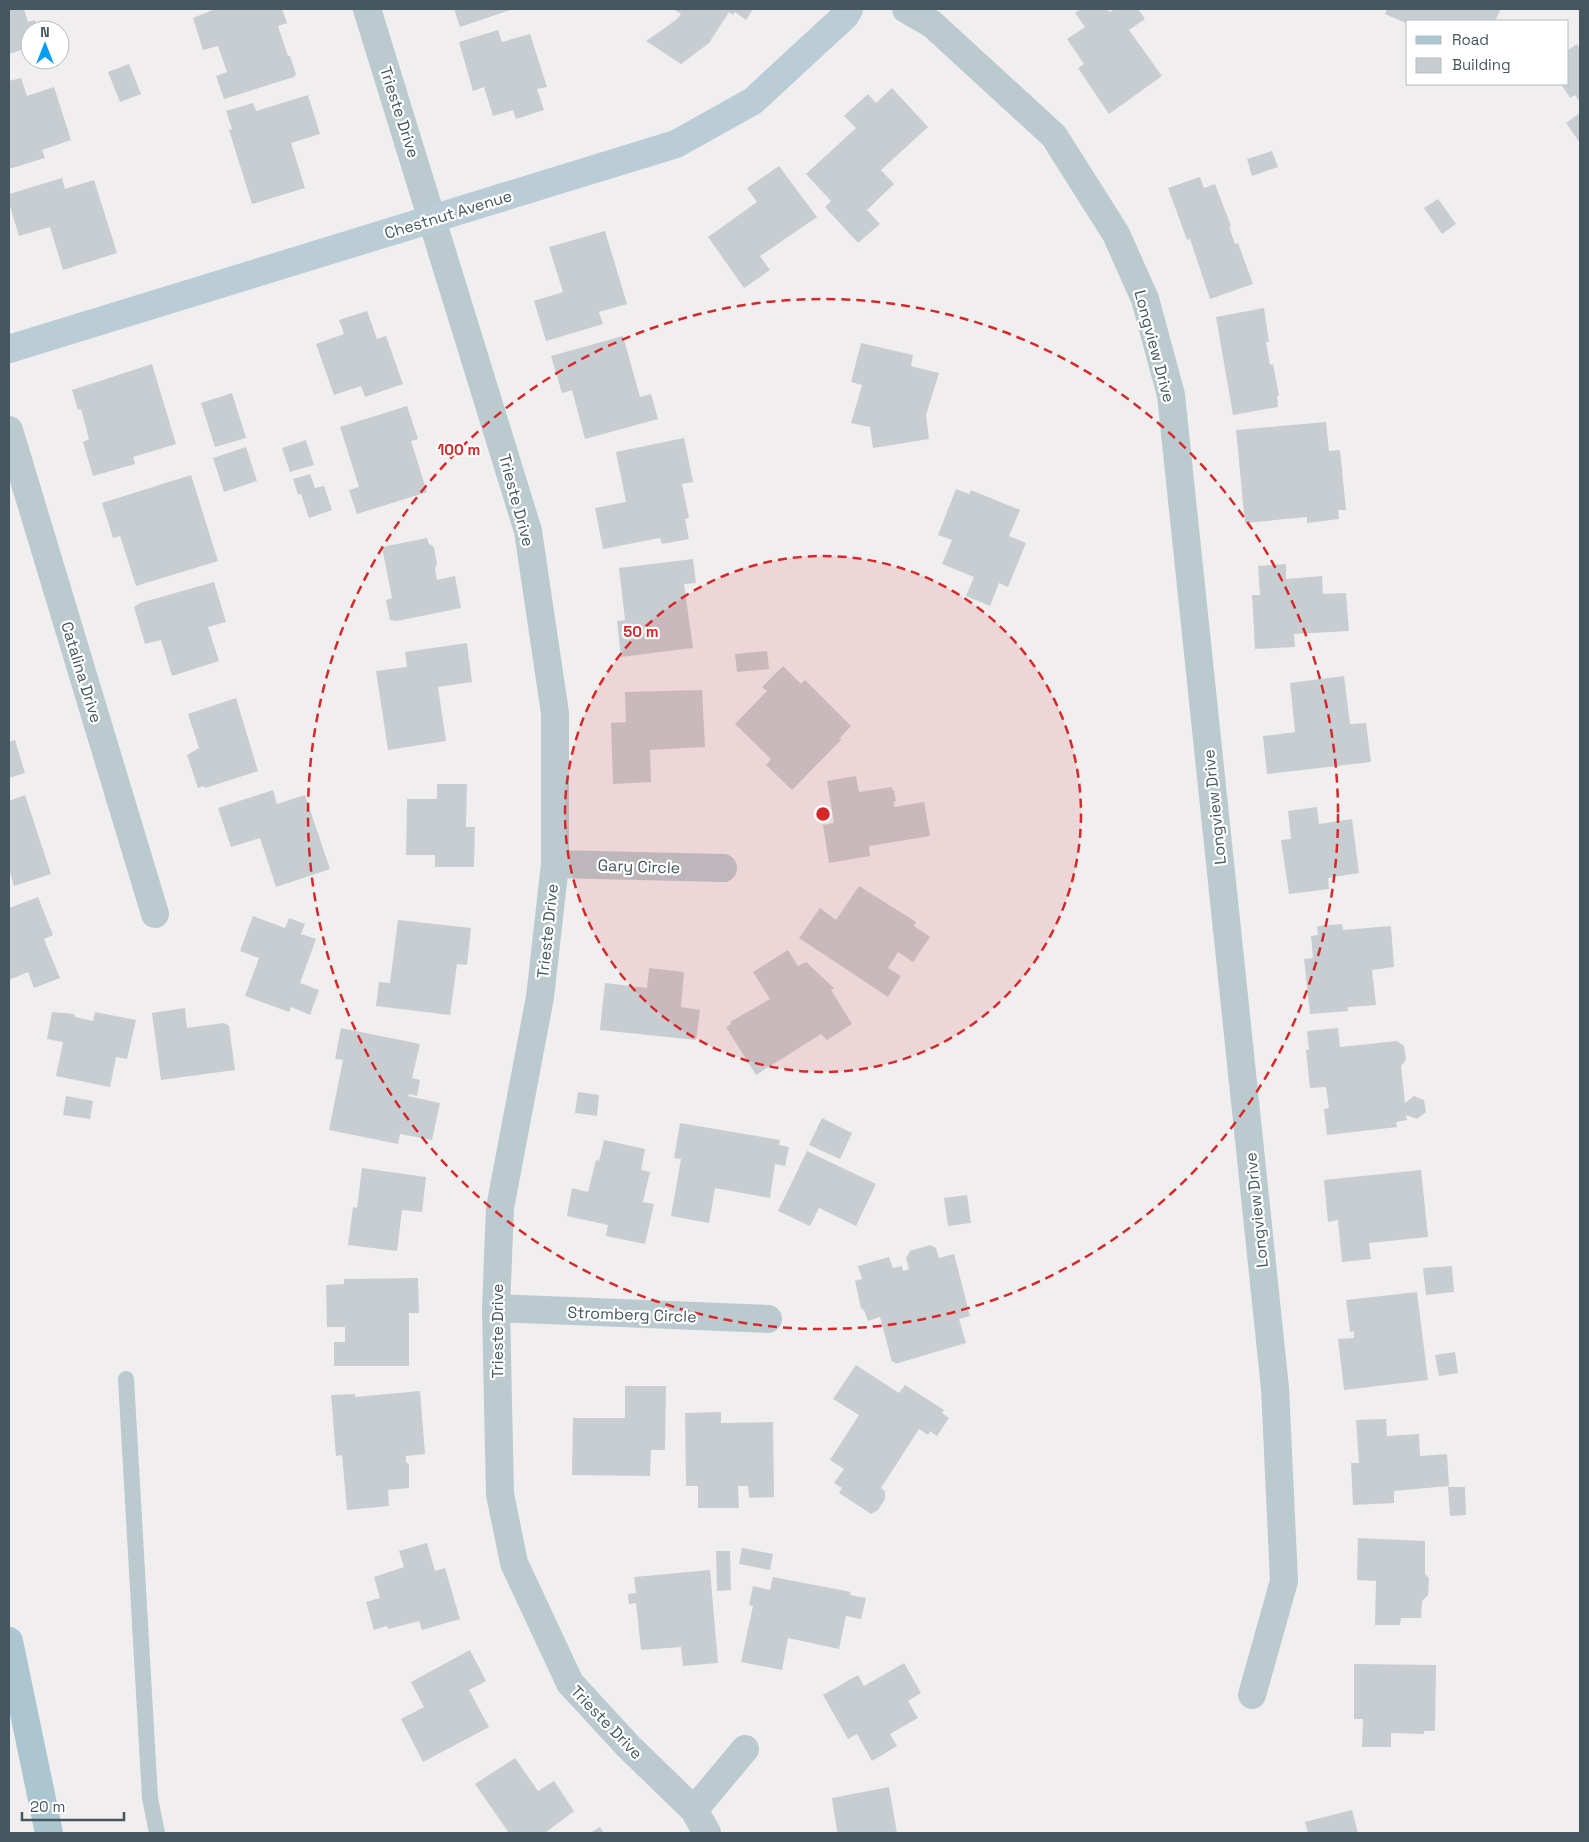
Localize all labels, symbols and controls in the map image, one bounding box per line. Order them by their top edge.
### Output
north arrow [20,20,70,70]
legend [1406,20,1569,85]
text: N [40,23,50,41]
text: Road [1452,30,1489,49]
text: Building [1452,55,1511,74]
street label: Trieste Drive [375,64,424,161]
street label: Chestnut Avenue [382,185,515,244]
street label: Longview Drive [1129,288,1180,405]
text: 100 m [438,440,480,459]
street label: Trieste Drive [494,452,539,549]
street label: Catalina Drive [56,619,107,725]
text: 50 m [623,622,659,641]
street label: Longview Drive [1198,748,1231,866]
centre of rings [814,805,832,823]
street label: Gary Circle [597,855,681,878]
street label: Trieste Drive [532,883,563,979]
street label: Longview Drive [1240,1151,1273,1269]
street label: Trieste Drive [487,1284,508,1378]
street label: Stromberg Circle [567,1302,697,1327]
street label: Trieste Drive [566,1681,647,1764]
scale bar [22,1790,125,1822]
text: 20 m [30,1797,65,1816]

